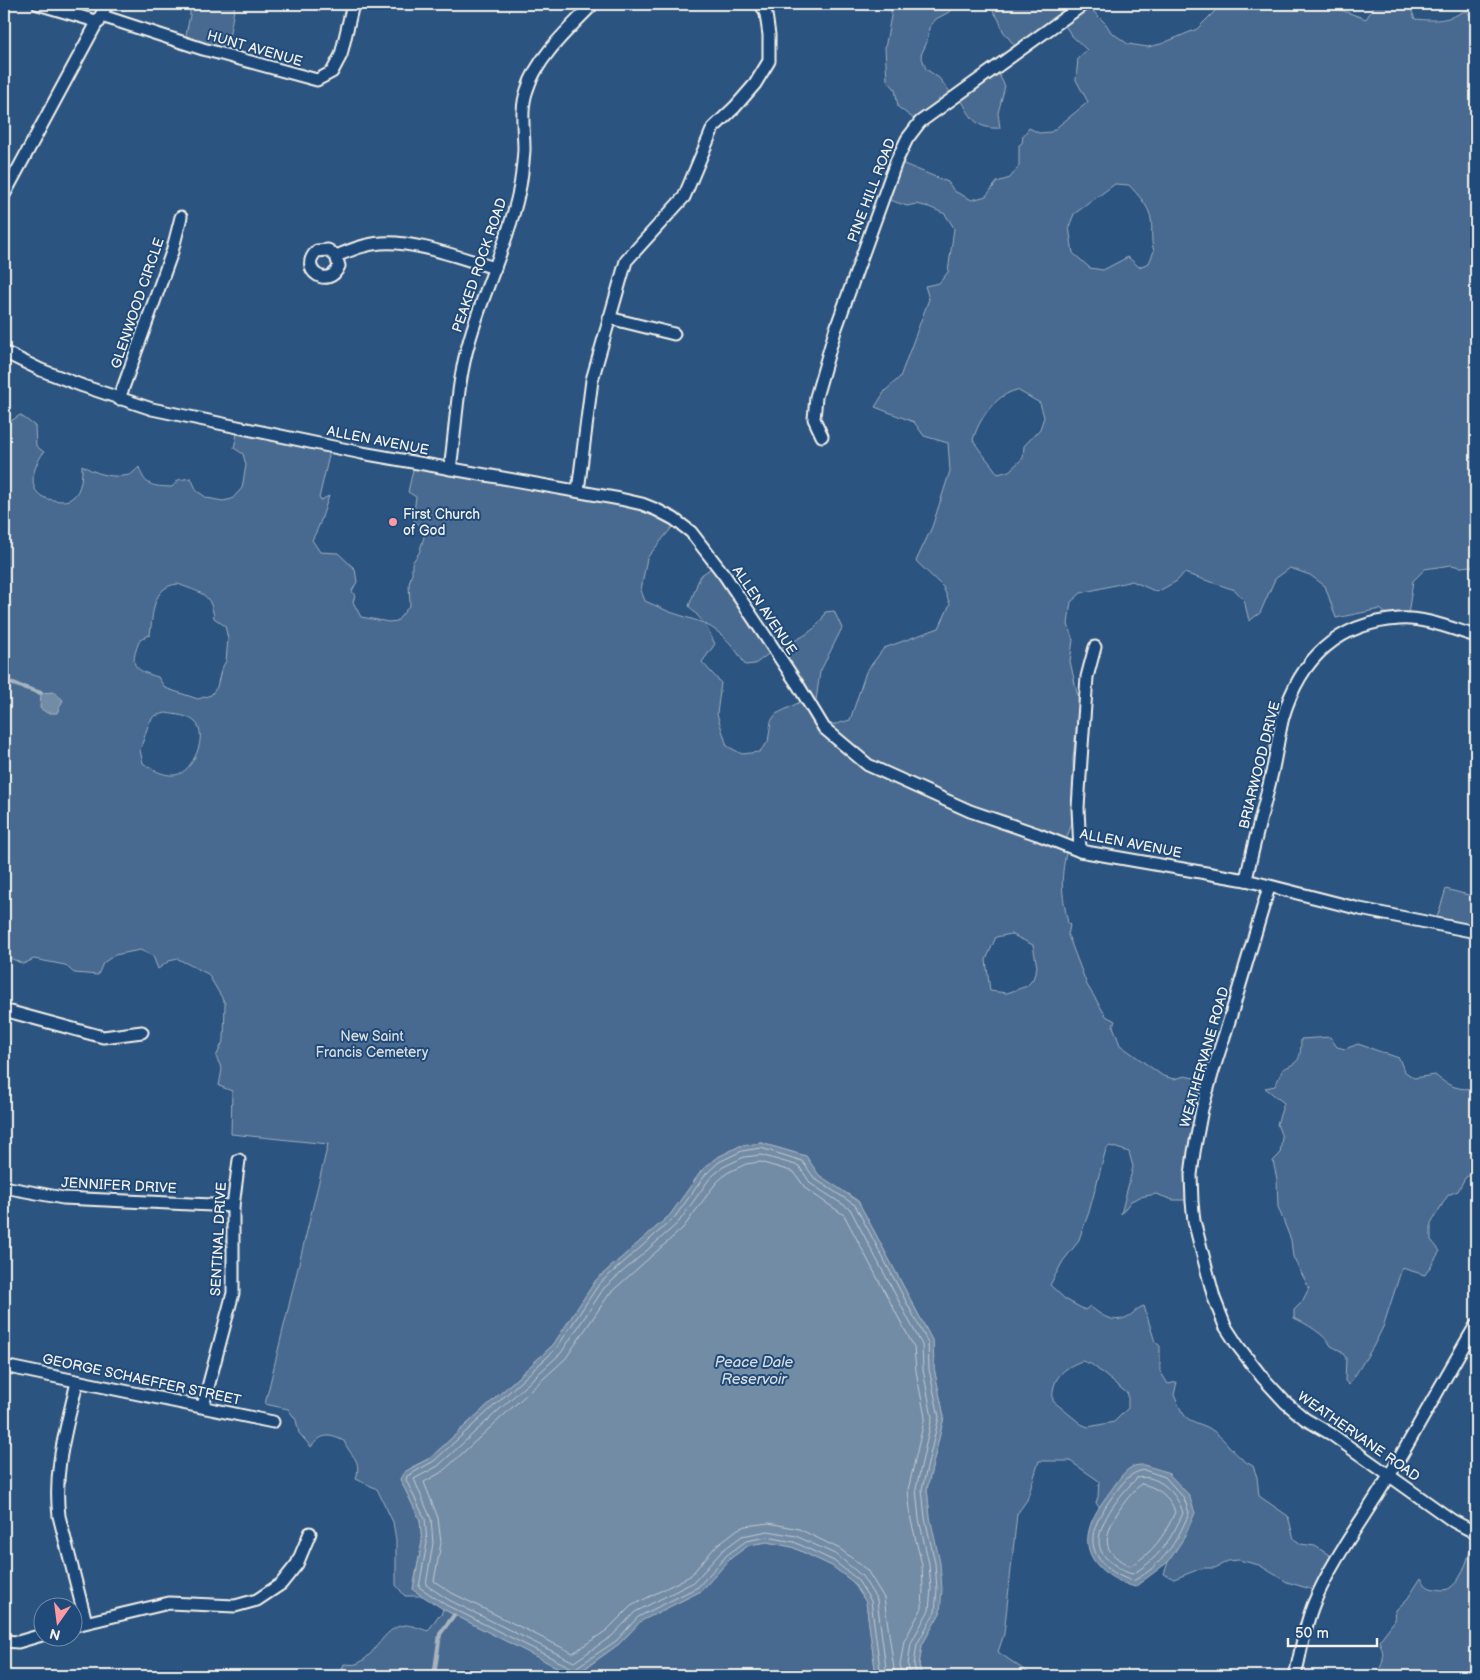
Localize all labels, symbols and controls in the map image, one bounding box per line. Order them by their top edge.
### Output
street label: HUNT AVENUE [205,27,305,70]
street label: PINE HILL ROAD [844,136,899,245]
street label: PEAKED ROCK ROAD [448,196,510,335]
street label: GLENWOOD CIRCLE [107,235,168,371]
street label: ALLEN AVENUE [326,422,430,459]
place label: First Church of God [403,506,480,539]
marker: First Church of God [387,516,399,528]
street label: ALLEN AVENUE [729,563,801,658]
street label: BRIARWOOD DRIVE [1235,699,1284,831]
street label: ALLEN AVENUE [1079,825,1183,862]
street label: WEATHERVANE ROAD [1176,985,1233,1129]
park label: New Saint Francis Cemetery [316,1028,429,1061]
street label: JENNIFER DRIVE [61,1174,177,1197]
street label: SENTINAL DRIVE [207,1182,230,1297]
street label: GEORGE SCHAEFFER STREET [41,1350,243,1409]
water label: Peace Dale Reservoir [715,1353,794,1389]
street label: WEATHERVANE ROAD [1294,1388,1423,1485]
north arrow [32,1598,82,1648]
scale bar [1288,1615,1376,1647]
text: 50 m [1295,1624,1329,1643]
text: N [48,1625,62,1644]

